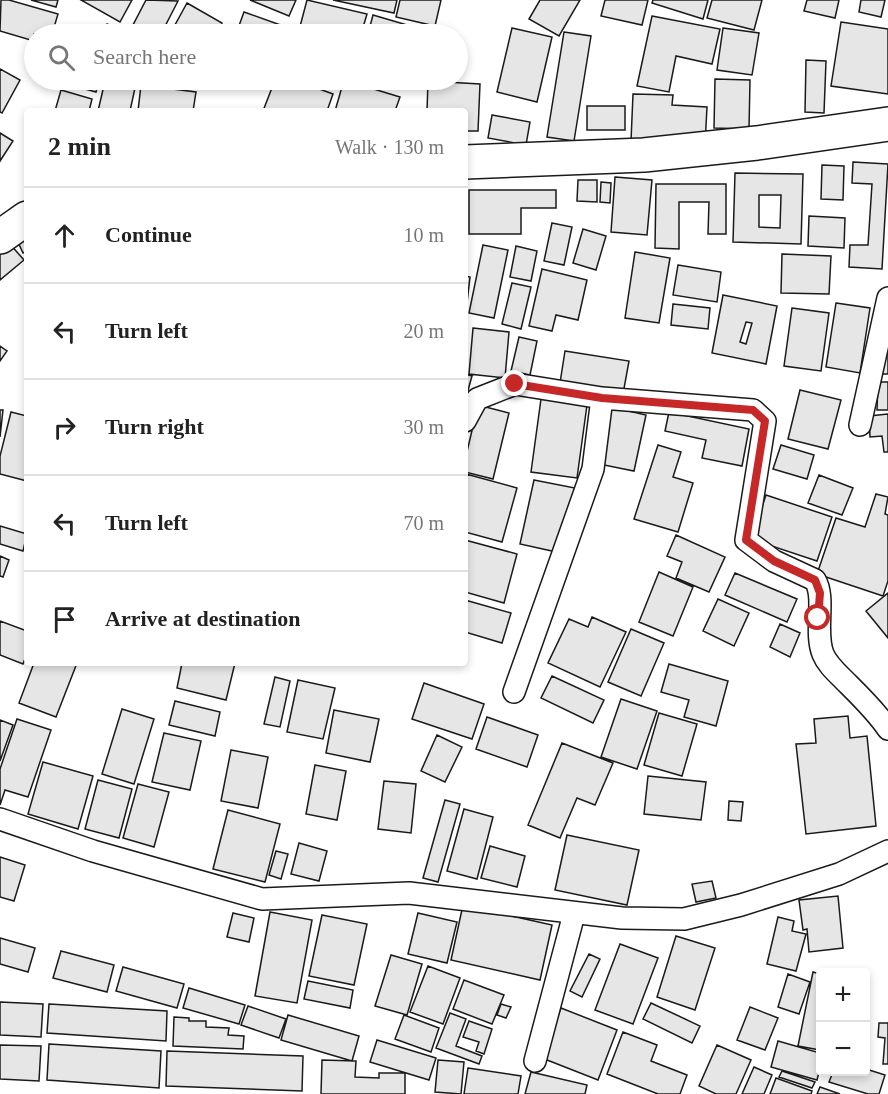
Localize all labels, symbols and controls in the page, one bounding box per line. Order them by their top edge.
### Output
search box [24,24,468,90]
icon: search [45,41,78,74]
text: Search here [93,44,196,69]
text: 2 min [48,132,111,161]
text: Walk · 130 m [335,136,444,158]
icon: ahead [48,219,81,252]
text: Continue [105,222,192,247]
text: 10 m [403,224,444,246]
icon: left [48,315,81,348]
text: Turn left [105,318,188,343]
text: 20 m [403,320,444,342]
route end [501,370,527,396]
icon: right [48,411,81,444]
text: Turn right [105,414,204,439]
text: 30 m [403,416,444,438]
icon: left [48,507,81,540]
text: Turn left [105,510,188,535]
text: 70 m [403,512,444,534]
icon: arrive [48,603,81,636]
route start [804,604,830,630]
text: Arrive at destination [105,606,301,631]
map controls [816,968,870,1076]
button: + [816,968,870,1022]
button: − [816,1022,870,1076]

